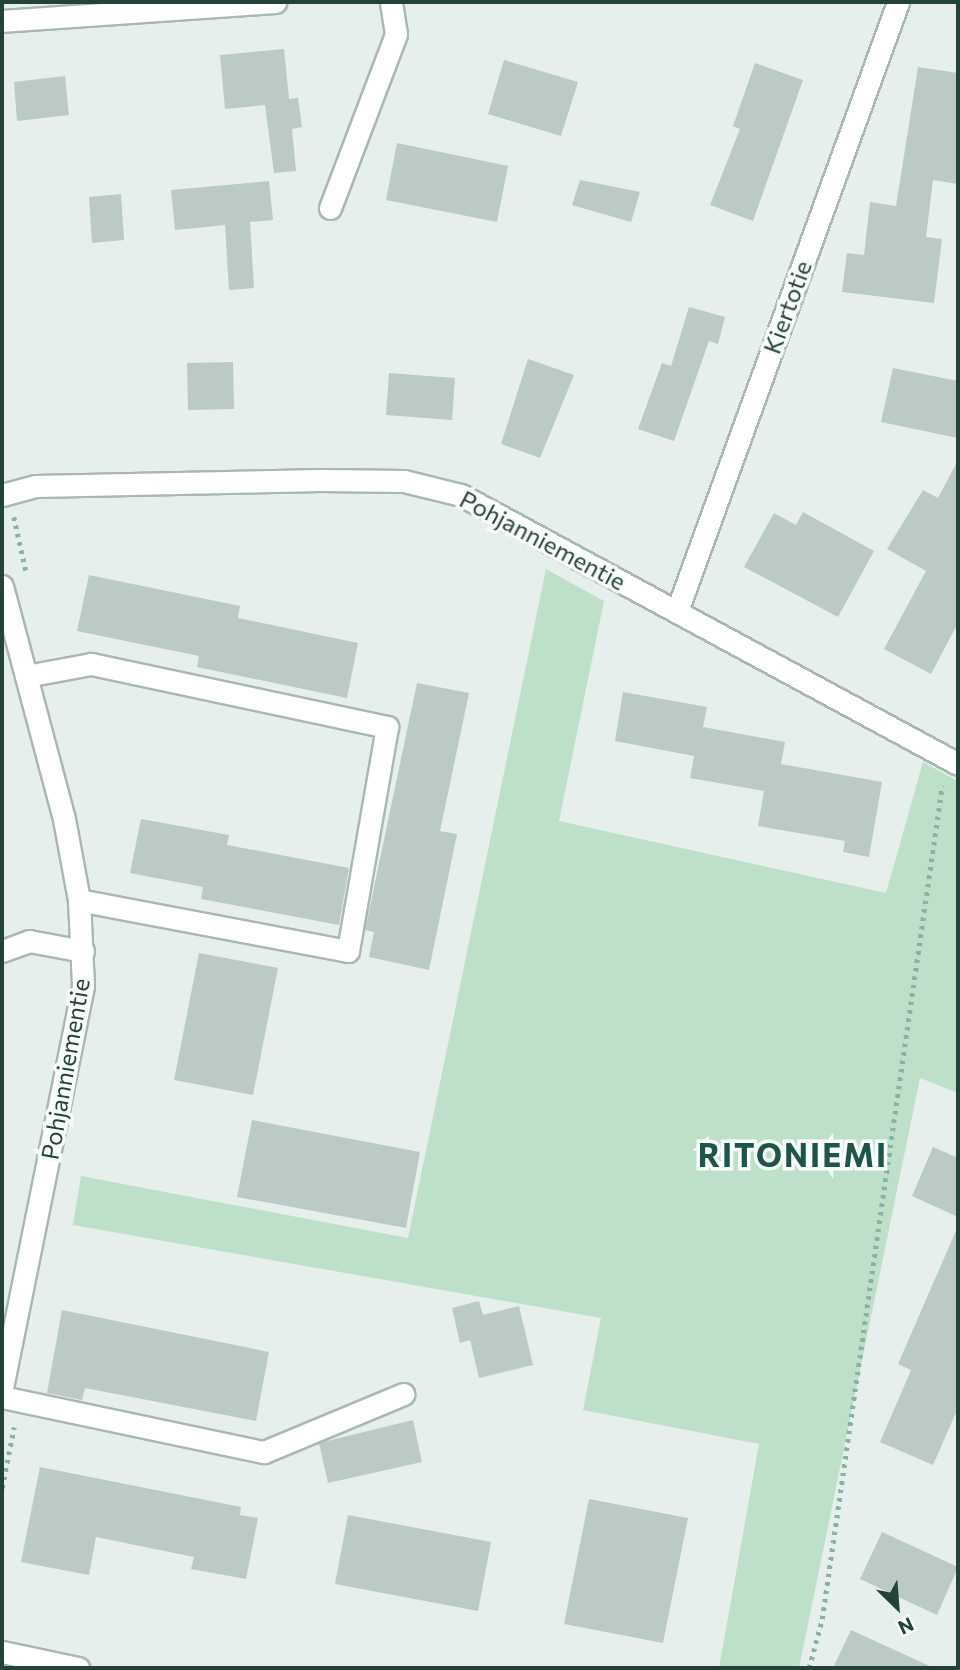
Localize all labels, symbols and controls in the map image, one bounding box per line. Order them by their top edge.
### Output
street label: Kiertotie [757,256,817,358]
street label: Pohjanniementie [455,484,631,596]
street label: Pohjanniementie [35,976,95,1162]
district label: RITONIEMI [699,1135,887,1173]
north arrow [862,1572,932,1642]
text: N [895,1613,917,1640]

